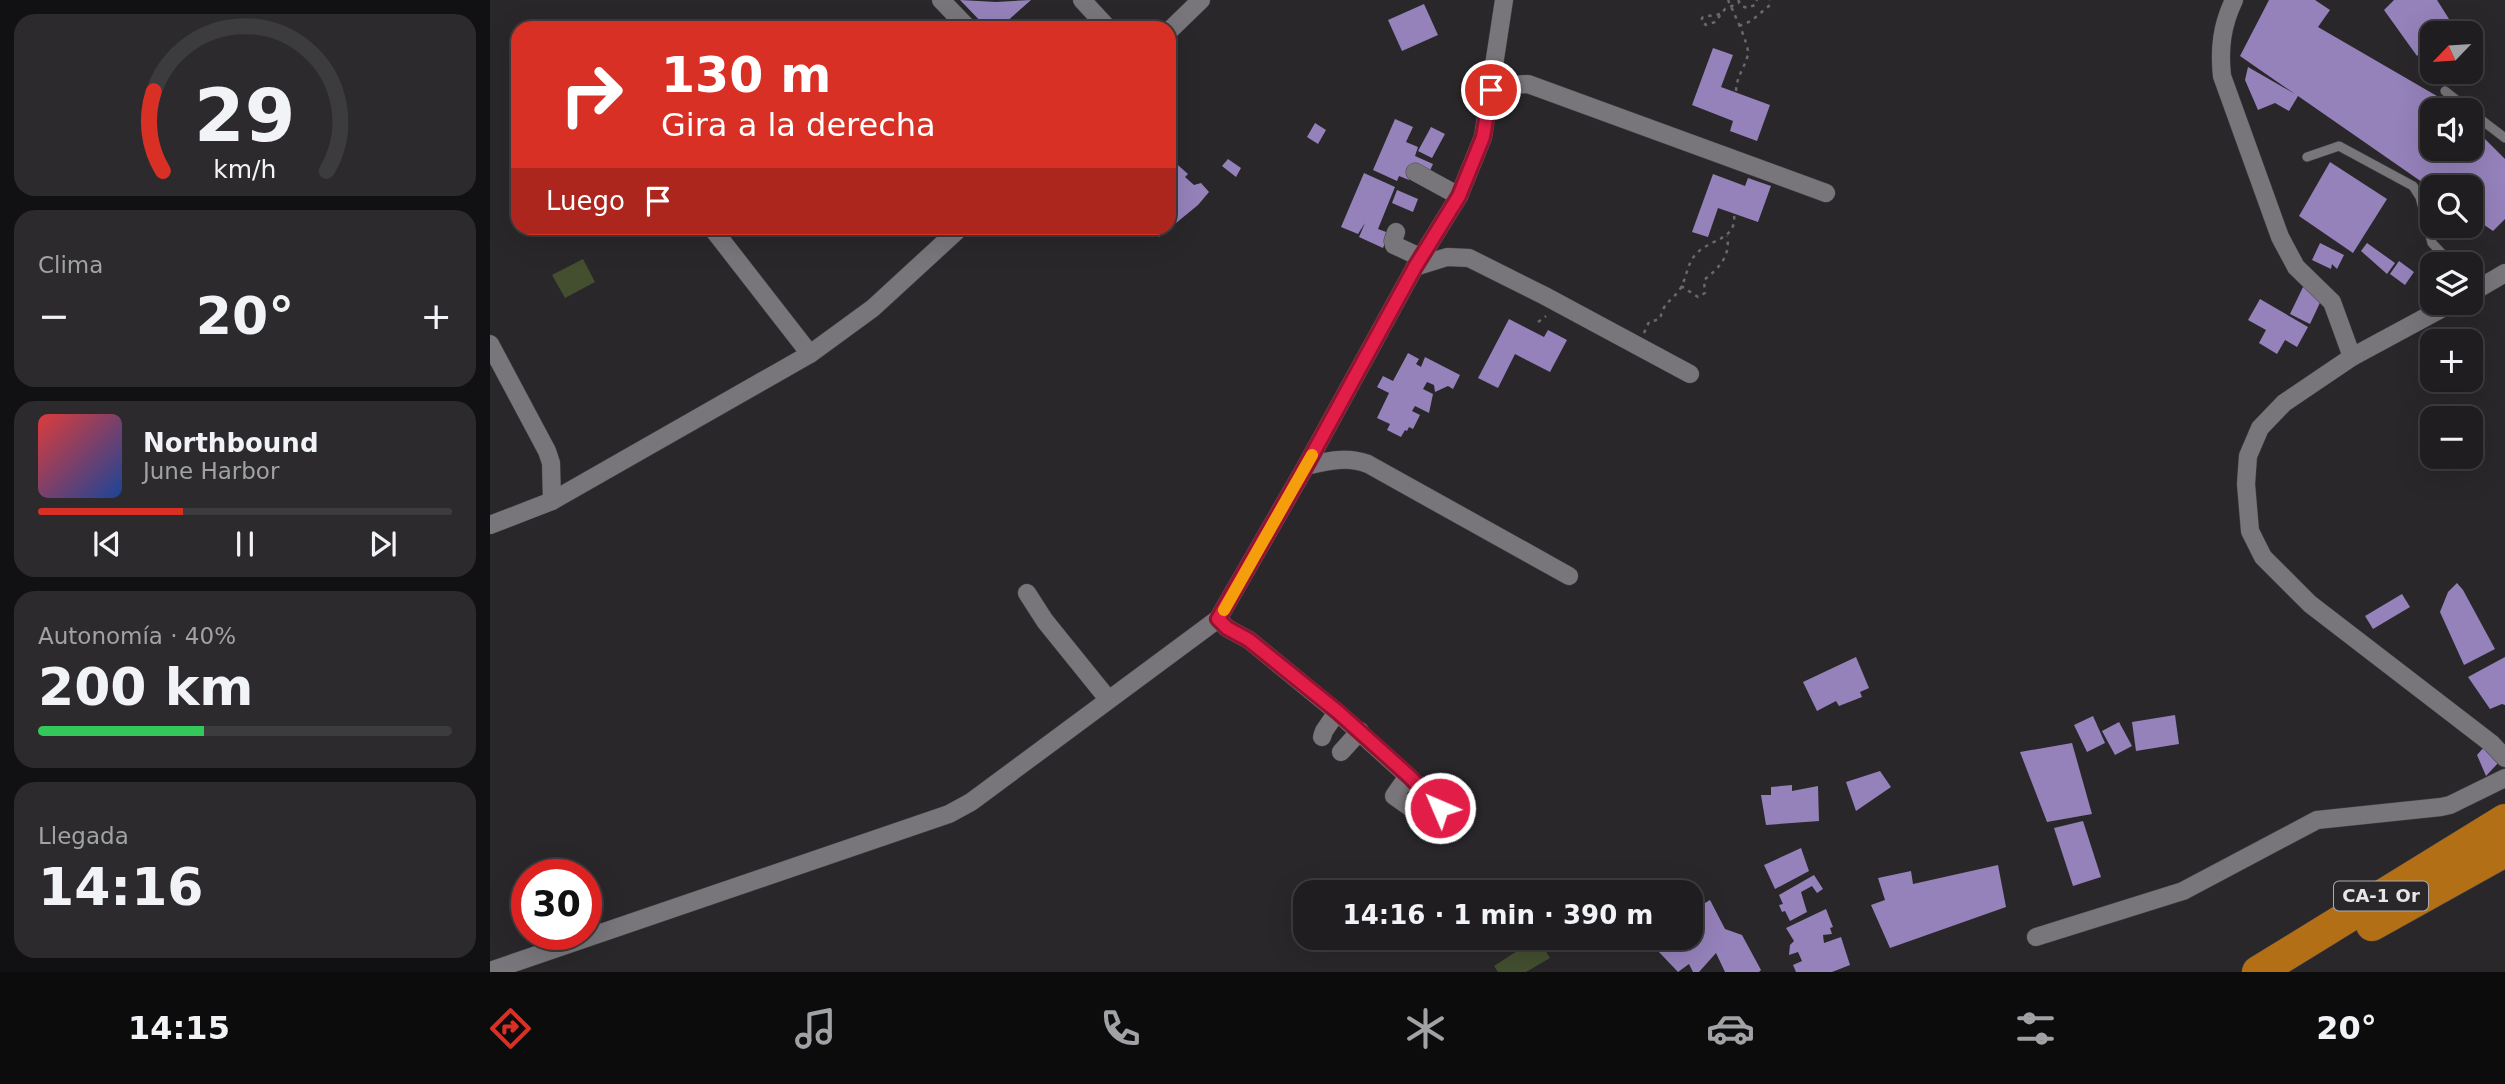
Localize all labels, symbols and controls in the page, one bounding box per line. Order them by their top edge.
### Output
north arrow [2420,21,2483,84]
map controls [2420,21,2483,469]
text: 130 m [661,47,831,104]
icon: right [546,49,637,140]
pin [1461,60,1521,120]
icon: arrive [1472,71,1510,109]
text: 29 [194,73,296,158]
button: sound [2420,98,2483,161]
text: Gira a la derecha [661,106,936,144]
text: km/h [213,155,277,184]
button: search [2420,175,2483,238]
icon: arrive [639,182,677,220]
text: Luego [546,186,625,216]
text: Clima [38,252,103,278]
button: layers [2420,252,2483,315]
text: 20° [196,286,294,346]
text: − [38,294,70,338]
text: + [420,294,452,338]
button: + [2420,329,2483,392]
button: − [2420,406,2483,469]
text: Northbound [143,428,319,458]
text: June Harbor [143,458,279,484]
icon: previous [88,525,126,563]
icon: pause [226,525,264,563]
icon: next [364,525,402,563]
text: Autonomía · 40% [38,623,236,649]
text: 200 km [38,657,253,717]
position arrow [1403,771,1477,845]
text: Llegada [38,823,129,849]
text: 14:16 [38,857,204,917]
speed limit sign: 30 [511,859,602,950]
road number: CA-1 Or [2334,882,2428,911]
text: 14:16 · 1 min · 390 m [1343,900,1653,930]
icon: directions [486,1004,535,1053]
icon: music [791,1004,840,1053]
icon: phone [1096,1004,1145,1053]
icon: climate [1401,1004,1450,1053]
icon: car [1706,1004,1755,1053]
icon: filters [2011,1004,2060,1053]
text: 14:15 [128,1009,230,1047]
text: 20° [2316,1009,2377,1047]

